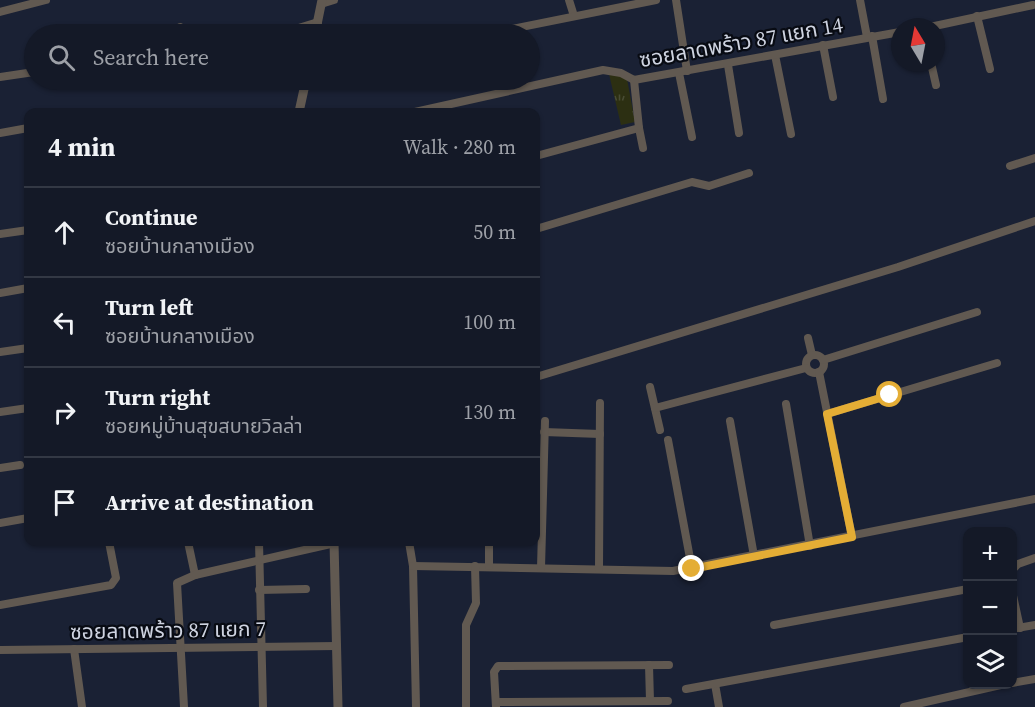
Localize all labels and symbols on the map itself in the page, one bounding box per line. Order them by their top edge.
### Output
street label: ซอยลาดพร้าว 87 แยก 14 [637,10,846,74]
north arrow [891,18,945,72]
route start [876,381,902,407]
route end [678,555,704,581]
street label: ซอยลาดพร้าว 87 แยก 7 [70,614,266,646]

